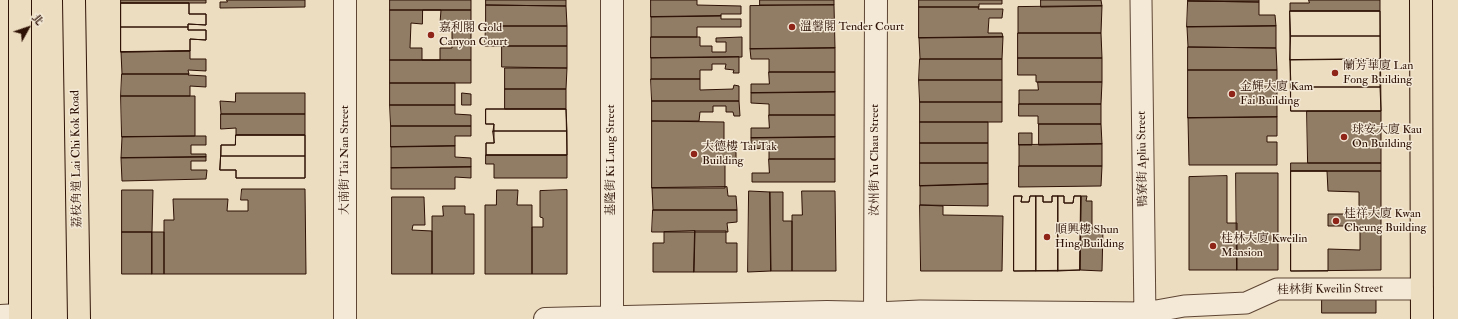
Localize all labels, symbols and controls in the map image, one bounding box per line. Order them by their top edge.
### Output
north arrow [8,8,48,48]
text: 北 [29,12,46,28]
place label: 溫馨閣 Tender Court [800,20,904,34]
place label: 嘉利閣 Gold Canyon Court [439,21,508,49]
marker: 溫馨閣 Tender Court [787,22,797,32]
marker: 嘉利閣 Gold Canyon Court [426,30,436,40]
place label: 蘭芳華廈 Lan Fong Building [1343,59,1413,87]
marker: 蘭芳華廈 Lan Fong Building [1330,68,1340,78]
place label: 金輝大廈 Kam Fai Building [1240,80,1313,108]
marker: 金輝大廈 Kam Fai Building [1227,89,1237,99]
street label: 荔枝角道 Lai Chi Kok Road [69,90,85,228]
street label: 基隆街 Ki Lung Street [604,104,618,216]
street label: 汝州街 Yu Chau Street [868,104,882,216]
street label: 大南街 Tai Nan Street [338,105,352,215]
street label: 鴨寮街 Apliu Street [1135,111,1151,207]
place label: 球安大廈 Kau On Building [1352,123,1422,151]
marker: 球安大廈 Kau On Building [1339,132,1349,142]
place label: 大德樓 Tai Tak Building [702,140,777,168]
marker: 大德樓 Tai Tak Building [689,149,699,159]
place label: 桂祥大廈 Kwan Cheung Building [1344,207,1426,235]
marker: 桂祥大廈 Kwan Cheung Building [1331,216,1341,226]
place label: 順興樓 Shun Hing Building [1055,223,1124,251]
marker: 順興樓 Shun Hing Building [1042,232,1052,242]
place label: 桂林大廈 Kweilin Mansion [1221,232,1308,260]
marker: 桂林大廈 Kweilin Mansion [1208,241,1218,251]
street label: 桂林街 Kweilin Street [1277,282,1383,298]

